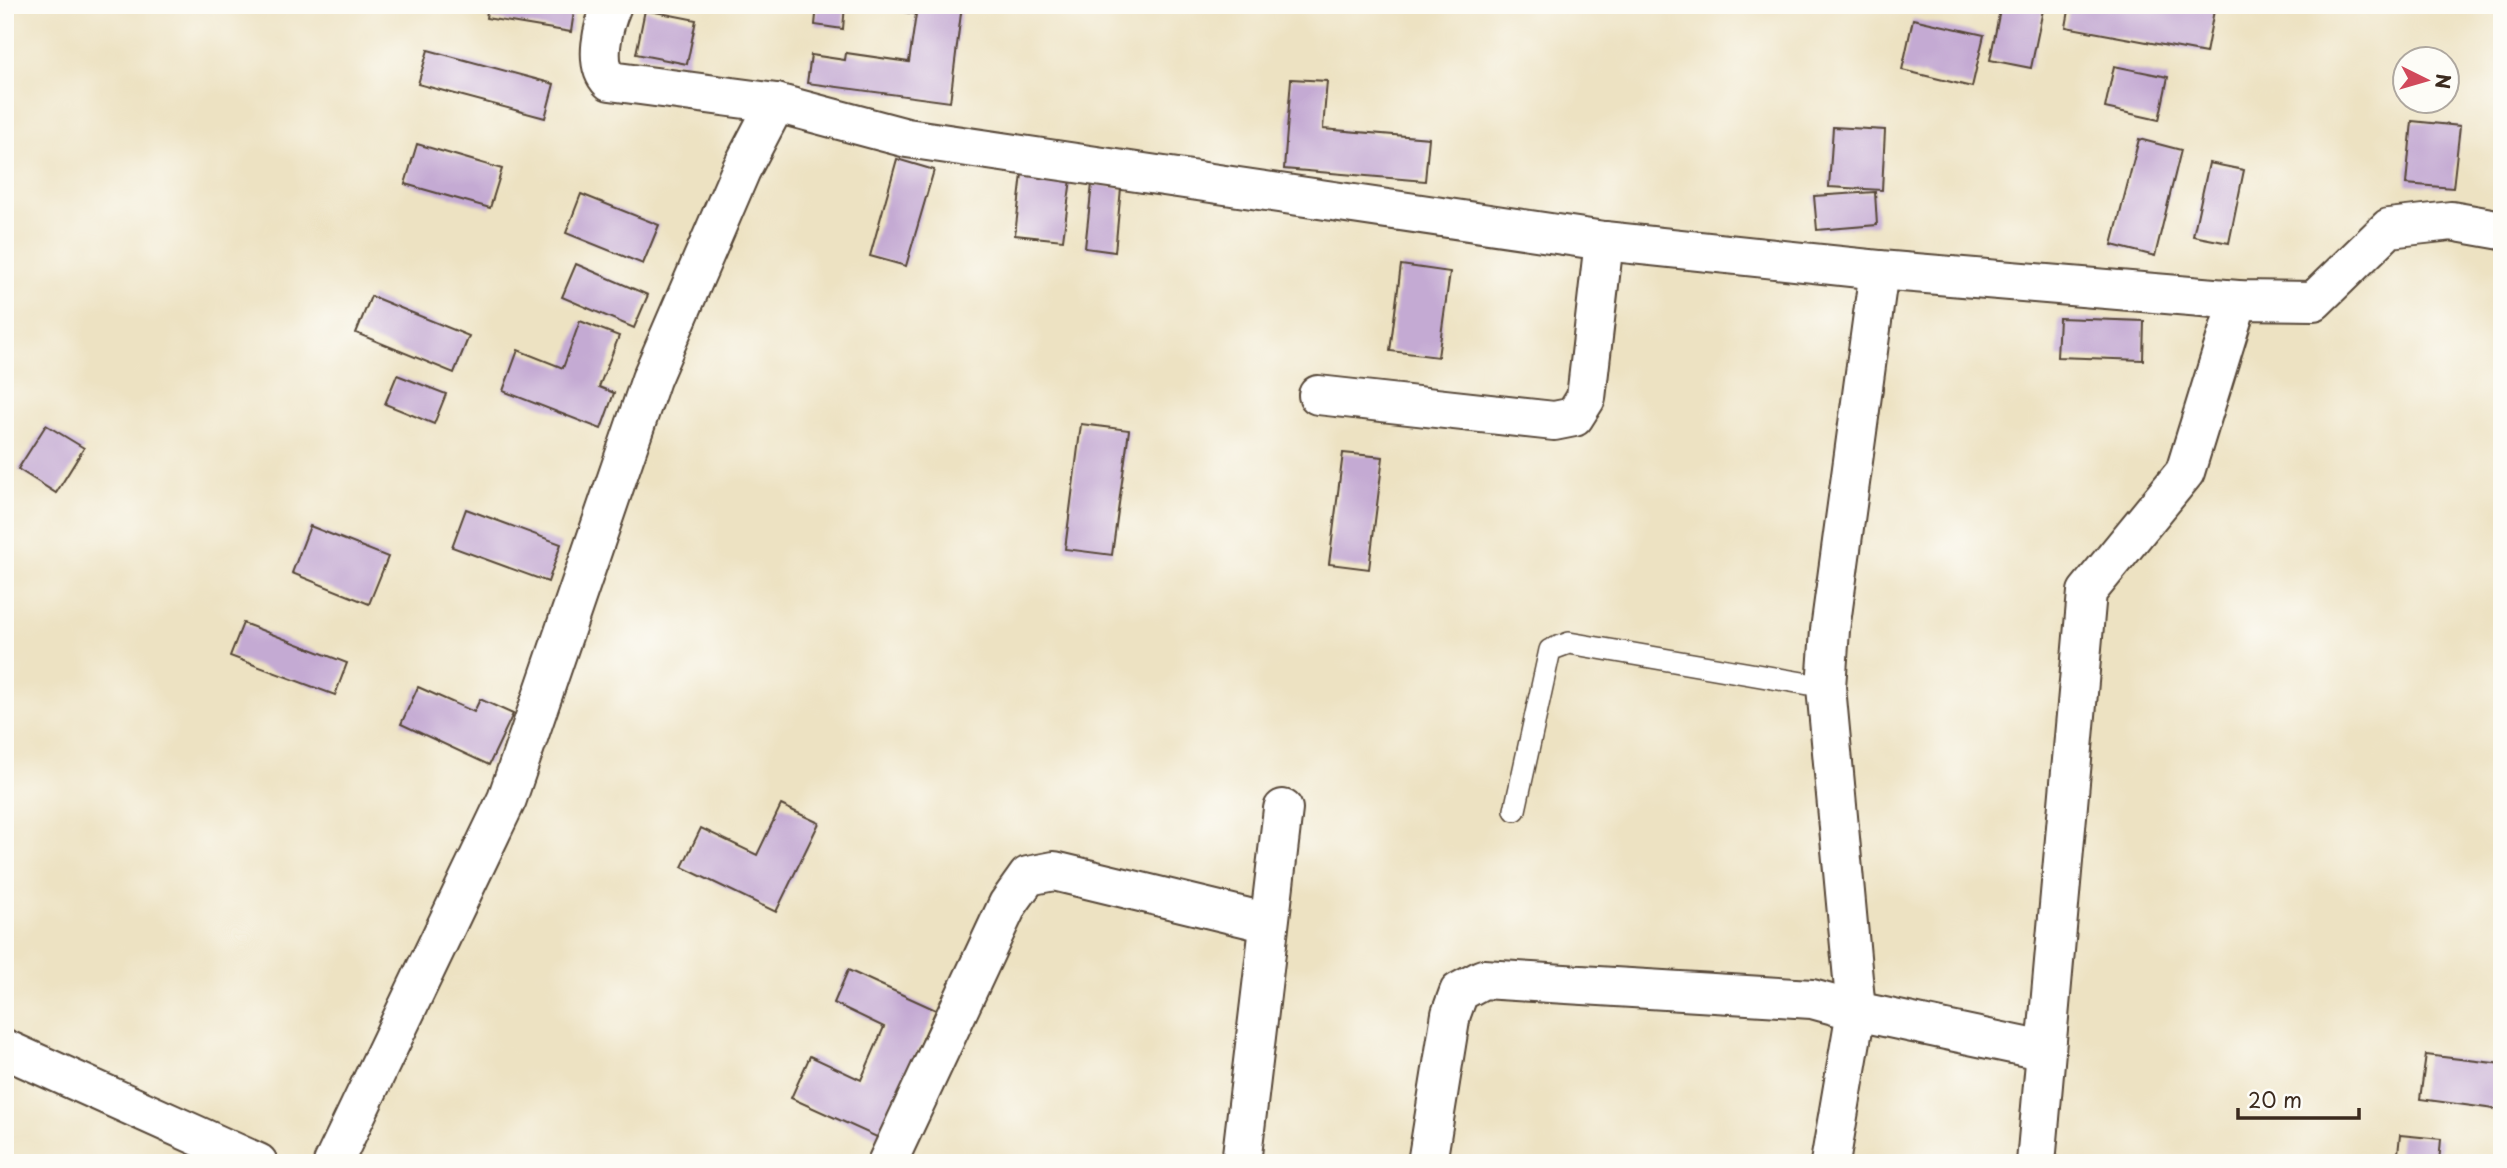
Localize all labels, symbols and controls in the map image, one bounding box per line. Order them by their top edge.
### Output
north arrow [2392,46,2462,116]
text: N [2429,73,2459,90]
scale bar [2238,1077,2358,1121]
text: 20 m [2248,1083,2302,1115]

